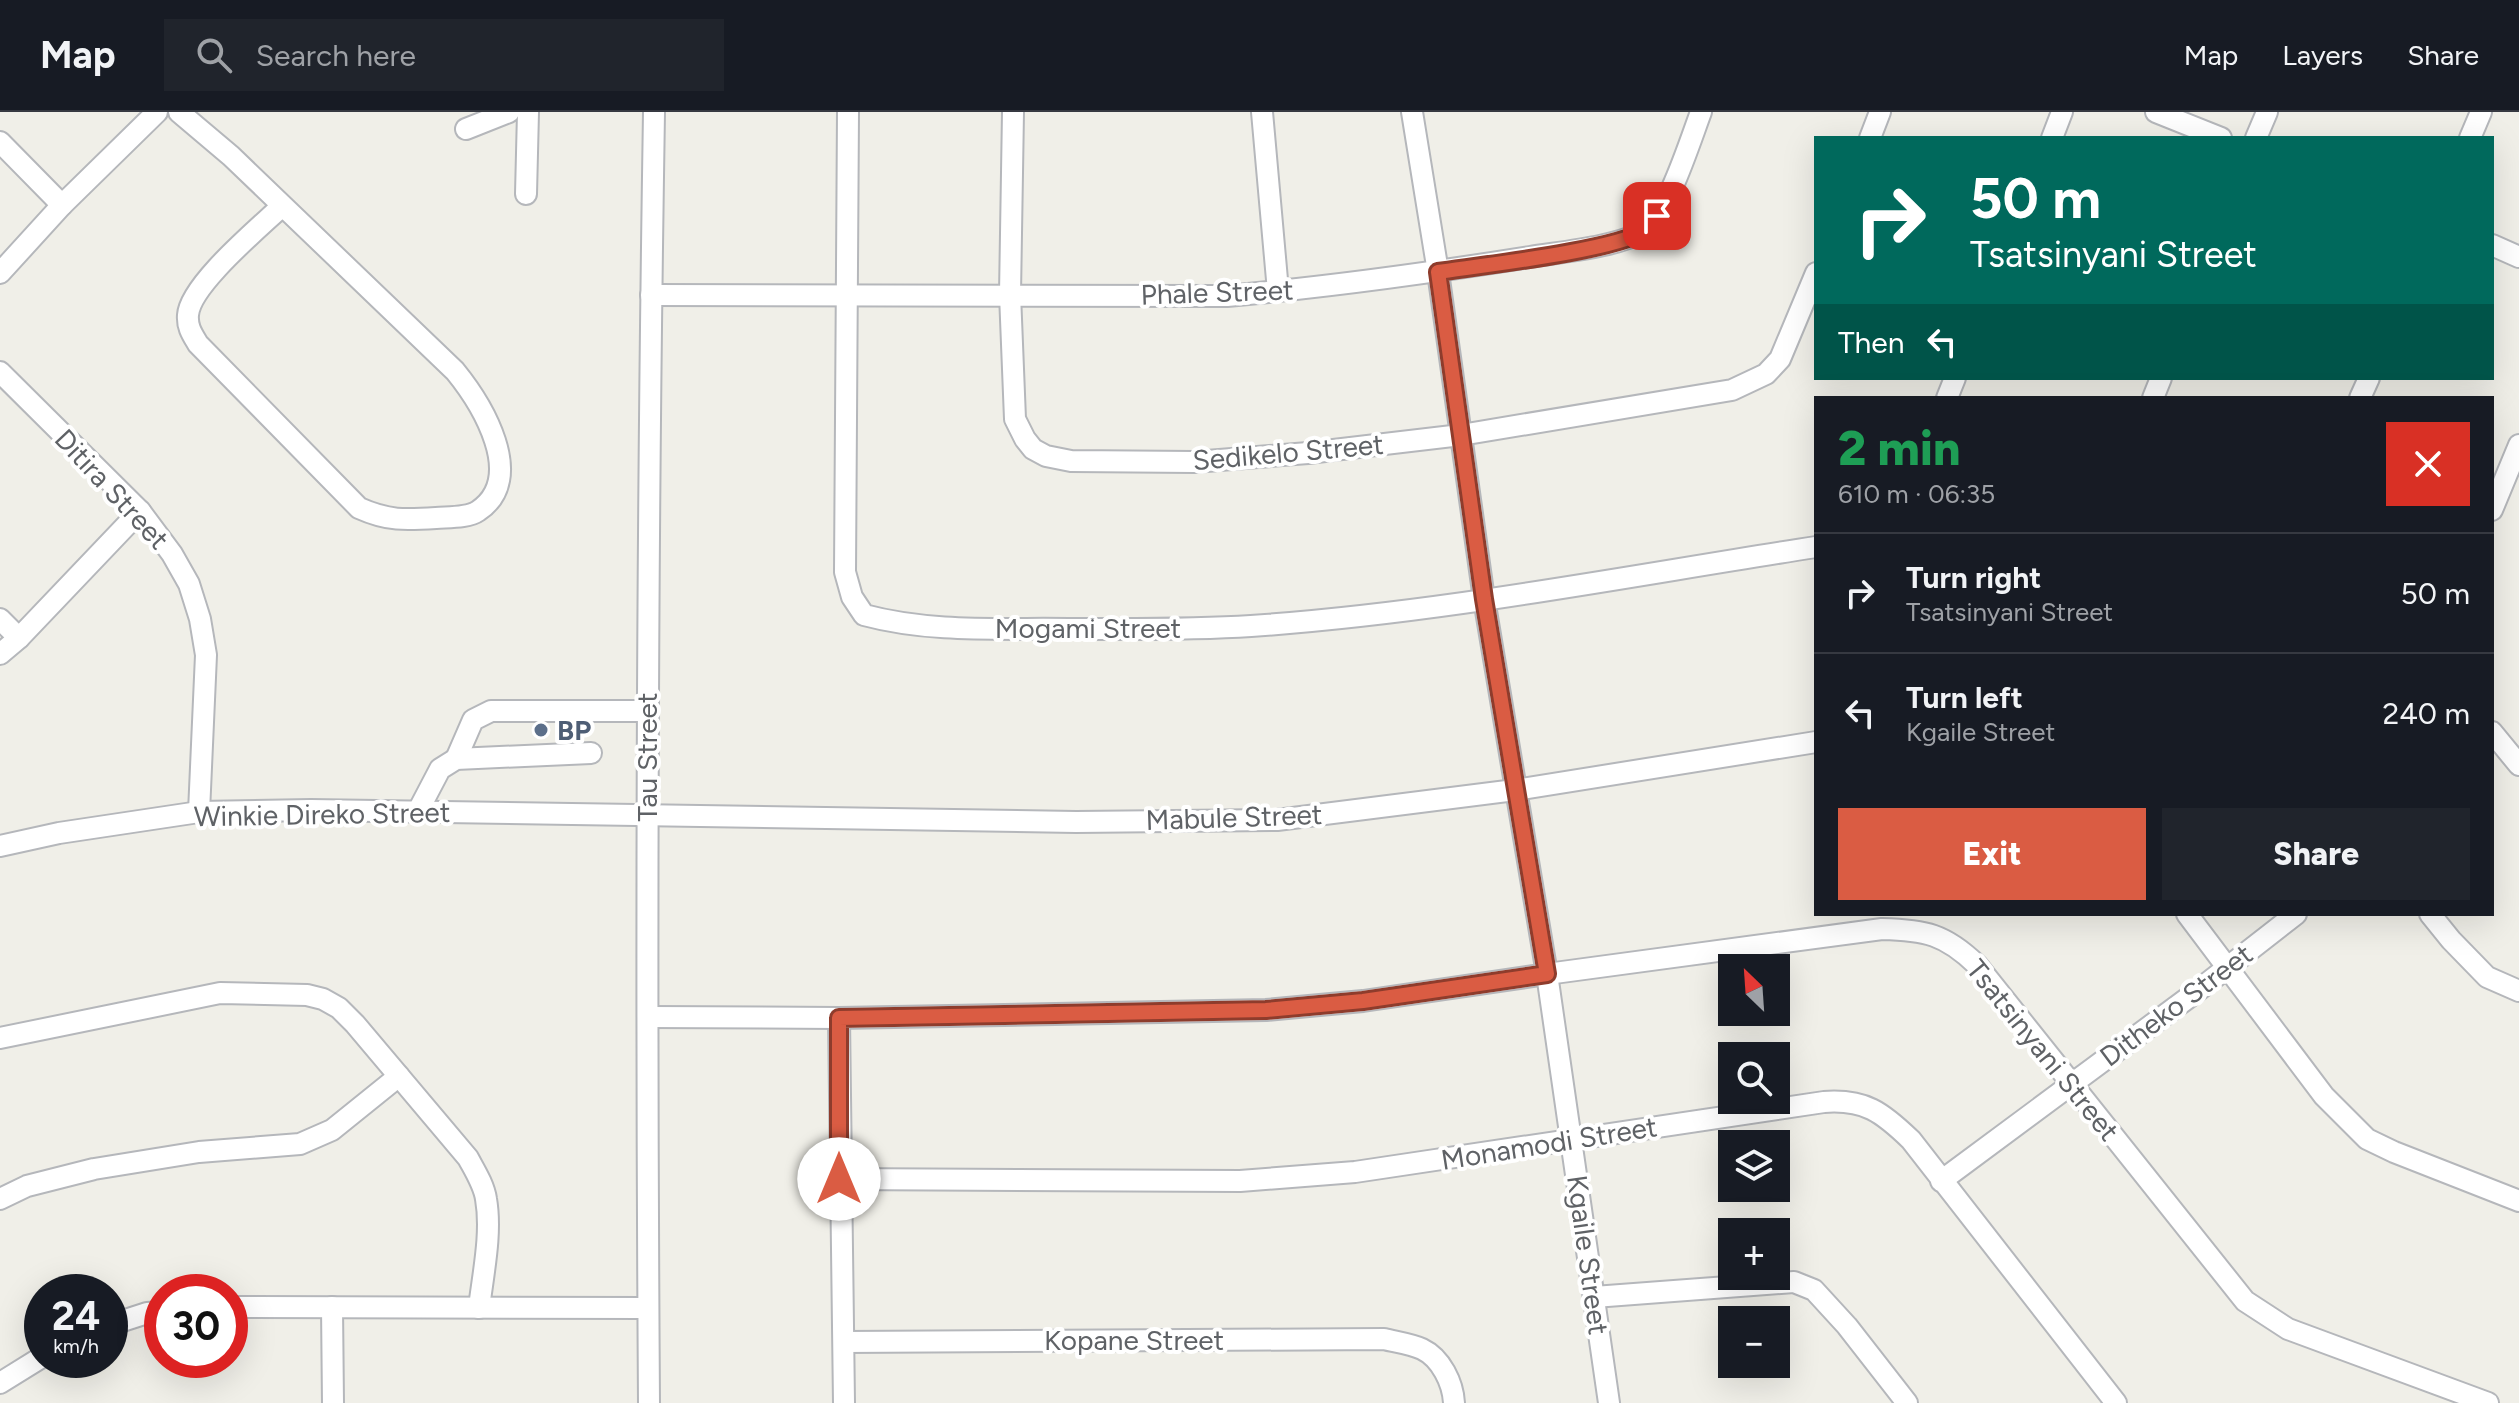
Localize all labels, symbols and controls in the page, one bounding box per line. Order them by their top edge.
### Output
search box [164,19,724,91]
text: Map [40,32,116,78]
icon: search [192,33,236,77]
text: Search here [256,37,416,74]
text: Map [2184,38,2238,72]
text: Layers [2282,38,2363,72]
text: Share [2407,38,2479,72]
text: 50 m [1970,165,2101,232]
icon: right [1838,168,1942,272]
pin [1623,182,1691,250]
icon: arrive [1635,194,1679,238]
text: Tsatsinyani Street [1970,233,2257,276]
street label: Phale Street [1140,272,1294,312]
icon: left [1920,320,1964,364]
text: Then [1838,324,1904,361]
text: 2 min [1838,419,1961,477]
street label: Ditira Street [48,422,176,556]
button: close [2386,422,2470,506]
street label: Sedikelo Street [1191,427,1385,477]
text: 610 m · 06:35 [1838,478,1995,510]
text: Turn right [1906,559,2041,596]
icon: right [1838,571,1882,615]
text: 50 m [2401,575,2470,612]
text: Tsatsinyani Street [1906,596,2113,628]
street label: Mogami Street [995,611,1181,645]
text: Turn left [1906,679,2023,716]
icon: left [1838,691,1882,735]
street label: Tau Street [630,693,664,821]
text: 240 m [2382,695,2470,732]
place label: BP [557,713,591,747]
text: Kgaile Street [1906,716,2055,748]
marker: BP [532,721,550,739]
street label: Winkie Direko Street [193,795,451,833]
street label: Mabule Street [1145,797,1323,837]
button: Exit [1838,808,2146,900]
button: Share [2162,808,2470,900]
street label: Ditheko Street [2093,937,2259,1073]
street label: Tsatsinyani Street [1960,953,2126,1147]
north arrow [1718,954,1790,1026]
map controls [1718,954,1790,1378]
button: search [1718,1042,1790,1114]
street label: Monamodi Street [1439,1109,1659,1177]
button: layers [1718,1130,1790,1202]
position arrow [797,1137,881,1221]
street label: Kgaile Street [1560,1173,1616,1337]
button: + [1718,1218,1790,1290]
speed limit sign: 30 [144,1274,248,1378]
text: 24 [52,1292,100,1340]
button: − [1718,1306,1790,1378]
street label: Kopane Street [1044,1323,1224,1357]
text: km/h [53,1334,99,1358]

